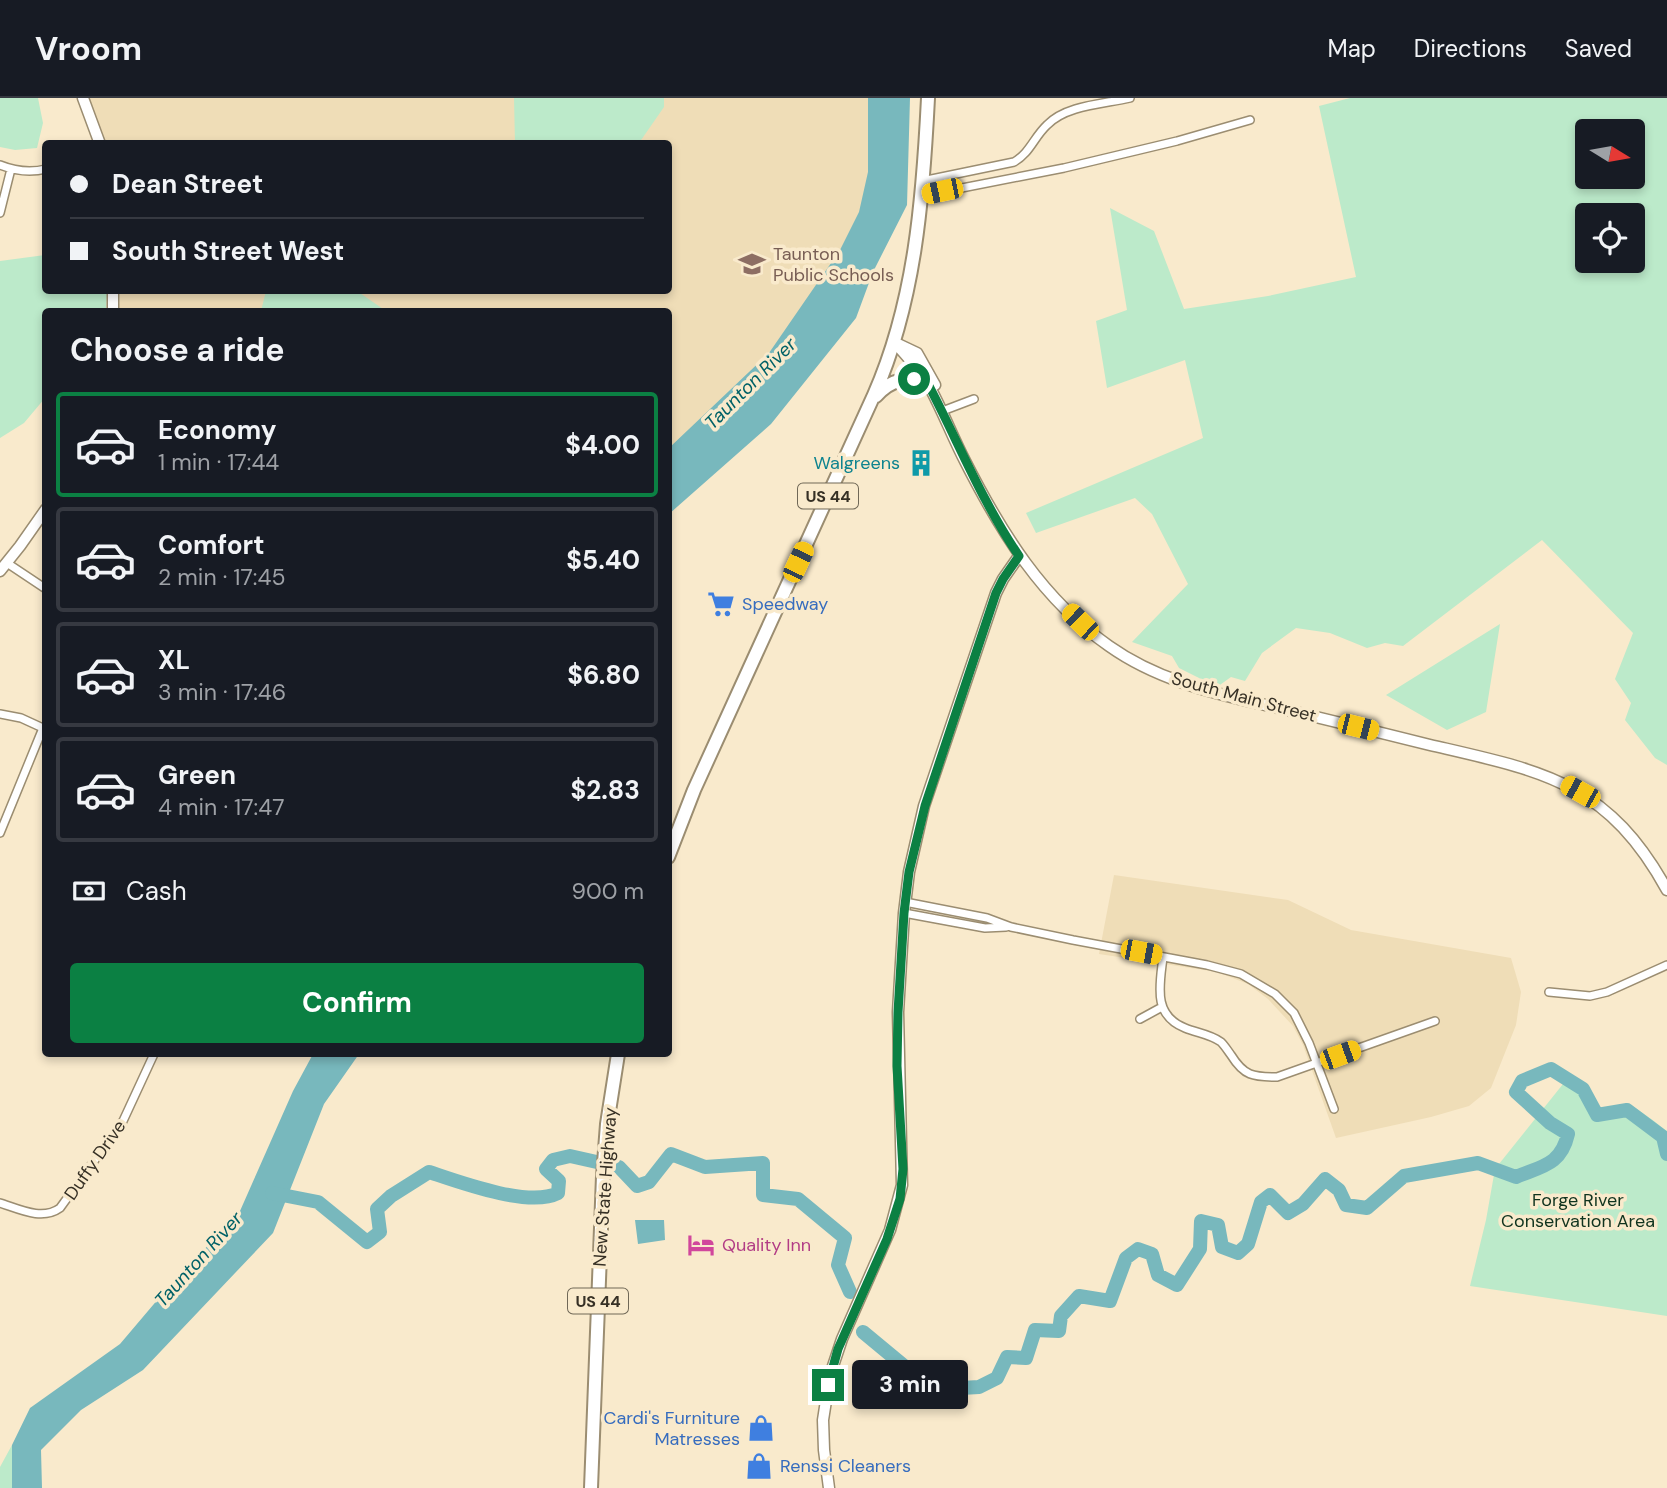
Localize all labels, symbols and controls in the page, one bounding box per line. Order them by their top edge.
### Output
text: Vroom [35,27,142,70]
text: Map [1328,33,1376,64]
text: Directions [1414,33,1527,64]
text: Saved [1565,33,1632,64]
north arrow [1575,119,1645,189]
map controls [1575,119,1645,273]
text: Dean Street [112,167,263,201]
car [920,176,965,206]
button: locate [1575,203,1645,273]
text: South Street West [112,234,344,268]
place label: Taunton Public Schools [773,242,894,287]
school or university icon: Taunton Public Schools [737,249,767,279]
text: Choose a ride [70,329,285,371]
water label: Taunton River [699,331,802,435]
route start [898,363,930,395]
icon: car [74,413,137,476]
text: Economy [158,413,276,447]
text: $4.00 [565,428,640,462]
text: 1 min · 17:44 [158,447,279,477]
building icon: Walgreens [906,448,936,478]
place label: Walgreens [813,451,900,475]
road number: US 44 [798,484,858,508]
icon: car [74,528,137,591]
text: Comfort [158,528,264,562]
car [780,539,817,585]
text: $5.40 [566,543,640,577]
text: 2 min · 17:45 [158,562,285,592]
supermarket icon: Speedway [706,589,736,619]
place label: Speedway [742,592,828,616]
car [1058,600,1103,644]
icon: car [74,643,137,706]
text: XL [158,643,190,677]
text: $6.80 [567,658,640,692]
street label: South Main Street [1169,666,1319,728]
text: 3 min · 17:46 [158,677,286,707]
car [1336,712,1381,742]
icon: car [74,758,137,821]
text: Green [158,758,236,792]
text: $2.83 [571,773,640,807]
car [1557,773,1604,811]
text: 4 min · 17:47 [158,792,284,822]
icon: cash [70,872,108,910]
text: Cash [126,874,187,908]
text: 900 m [571,876,644,906]
car [1119,938,1164,966]
button: Confirm [70,963,644,1043]
car [1317,1038,1364,1072]
street label: New State Highway [587,1107,623,1267]
street label: Duffy Drive [59,1115,131,1205]
park label: Forge River Conservation Area [1501,1188,1655,1233]
water label: Taunton River [149,1206,248,1312]
hotel icon: Quality Inn [686,1230,716,1260]
place label: Quality Inn [722,1233,811,1257]
road number: US 44 [568,1288,628,1314]
callout: 3 min [852,1360,968,1410]
route end [812,1369,844,1401]
text: 3 min [879,1369,941,1399]
place label: Cardi's Furniture Matresses [604,1406,740,1451]
shop icon: Cardi's Furniture Matresses [746,1413,776,1443]
shop icon: Renssi Cleaners [744,1451,774,1481]
place label: Renssi Cleaners [780,1454,911,1478]

